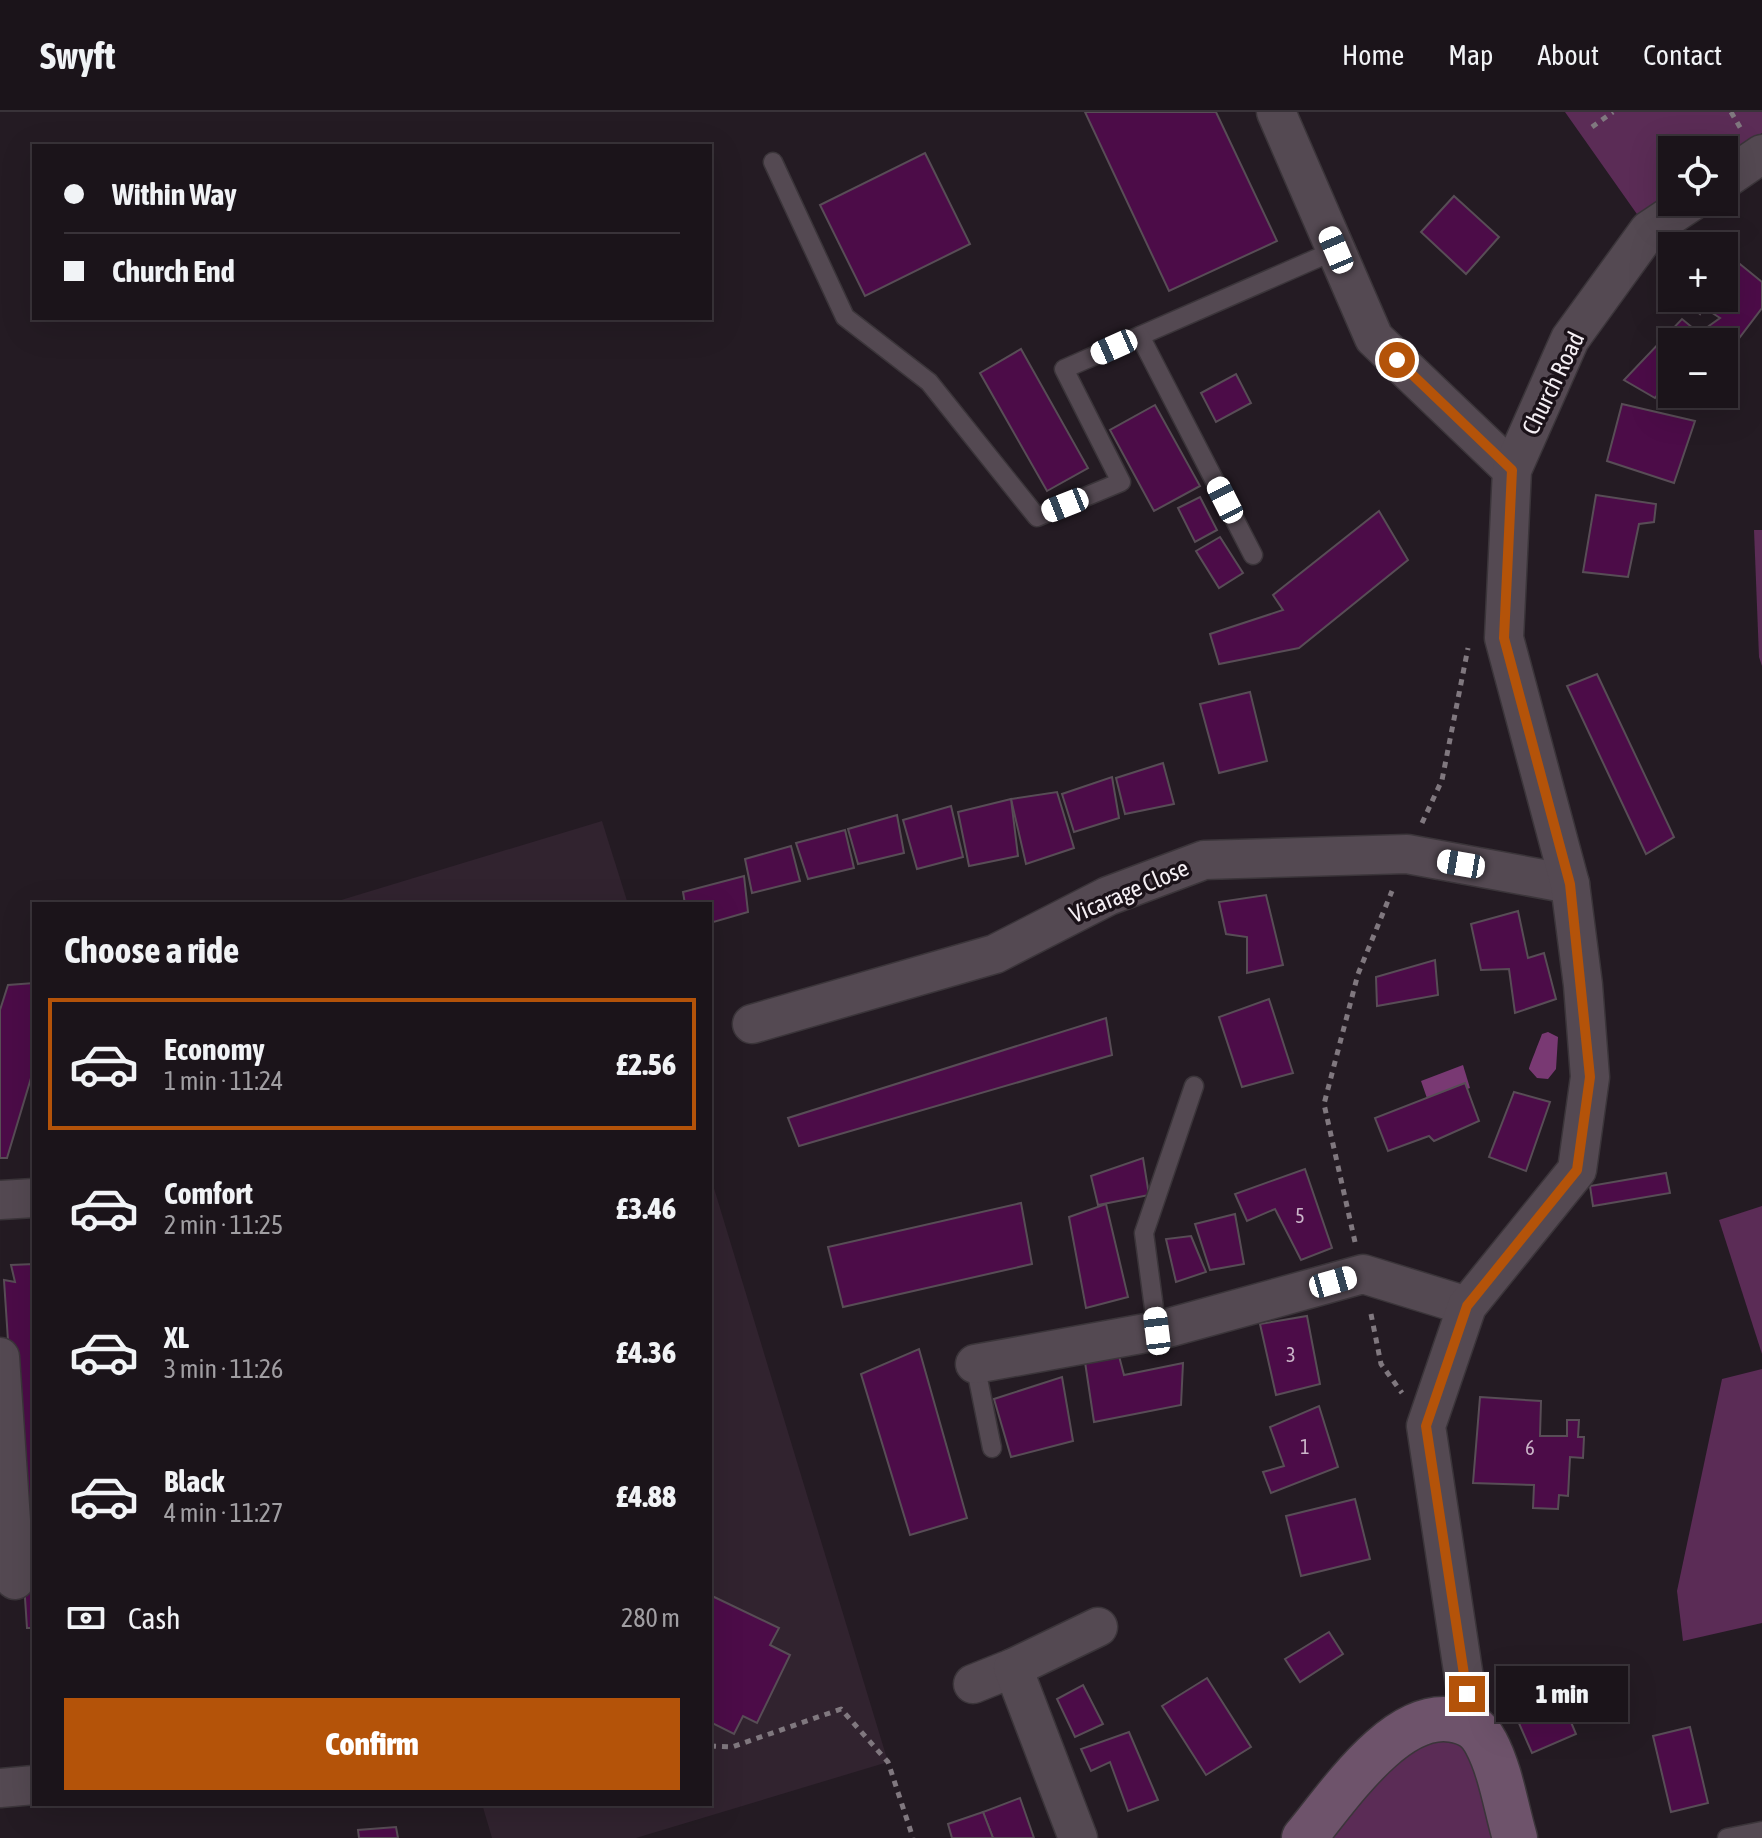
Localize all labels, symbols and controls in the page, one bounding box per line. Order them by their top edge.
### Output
text: Swyft [40,34,115,77]
text: Home [1342,39,1404,71]
text: Map [1448,39,1493,71]
text: About [1537,39,1599,71]
text: Contact [1643,39,1722,71]
map controls [1658,136,1738,408]
button: locate [1658,136,1738,216]
text: Within Way [112,177,237,211]
car [1316,223,1356,277]
button: + [1658,232,1738,312]
text: Church End [112,254,235,288]
car [1087,326,1141,368]
street label: Church Road [1517,327,1589,439]
button: − [1658,328,1738,408]
route start [1379,342,1415,378]
car [1203,473,1247,527]
car [1038,485,1092,525]
car [1435,848,1487,880]
street label: Vicarage Close [1065,854,1193,928]
text: Choose a ride [64,929,239,971]
icon: car [68,1028,140,1100]
text: Economy [164,1032,265,1066]
text: £2.56 [616,1047,676,1081]
text: 1 min · 11:24 [164,1066,283,1096]
icon: car [68,1172,140,1244]
text: Comfort [164,1176,253,1210]
text: £3.46 [616,1191,676,1225]
house number: 5 [1295,1204,1305,1227]
text: 2 min · 11:25 [164,1210,283,1240]
car [1307,1264,1359,1300]
car [1142,1306,1172,1356]
icon: car [68,1316,140,1388]
text: XL [164,1320,189,1354]
text: £4.36 [616,1335,676,1369]
house number: 3 [1286,1343,1296,1366]
text: 3 min · 11:26 [164,1354,283,1384]
house number: 1 [1300,1435,1310,1458]
house number: 6 [1525,1436,1535,1459]
icon: car [68,1460,140,1532]
text: Black [164,1464,224,1498]
text: £4.88 [616,1479,676,1513]
text: 4 min · 11:27 [164,1498,283,1528]
icon: cash [64,1596,108,1640]
text: Cash [128,1601,181,1635]
text: 280 m [621,1603,680,1633]
callout: 1 min [1495,1666,1627,1722]
route end [1449,1676,1485,1712]
text: 1 min [1535,1679,1589,1709]
button: Confirm [64,1698,680,1790]

